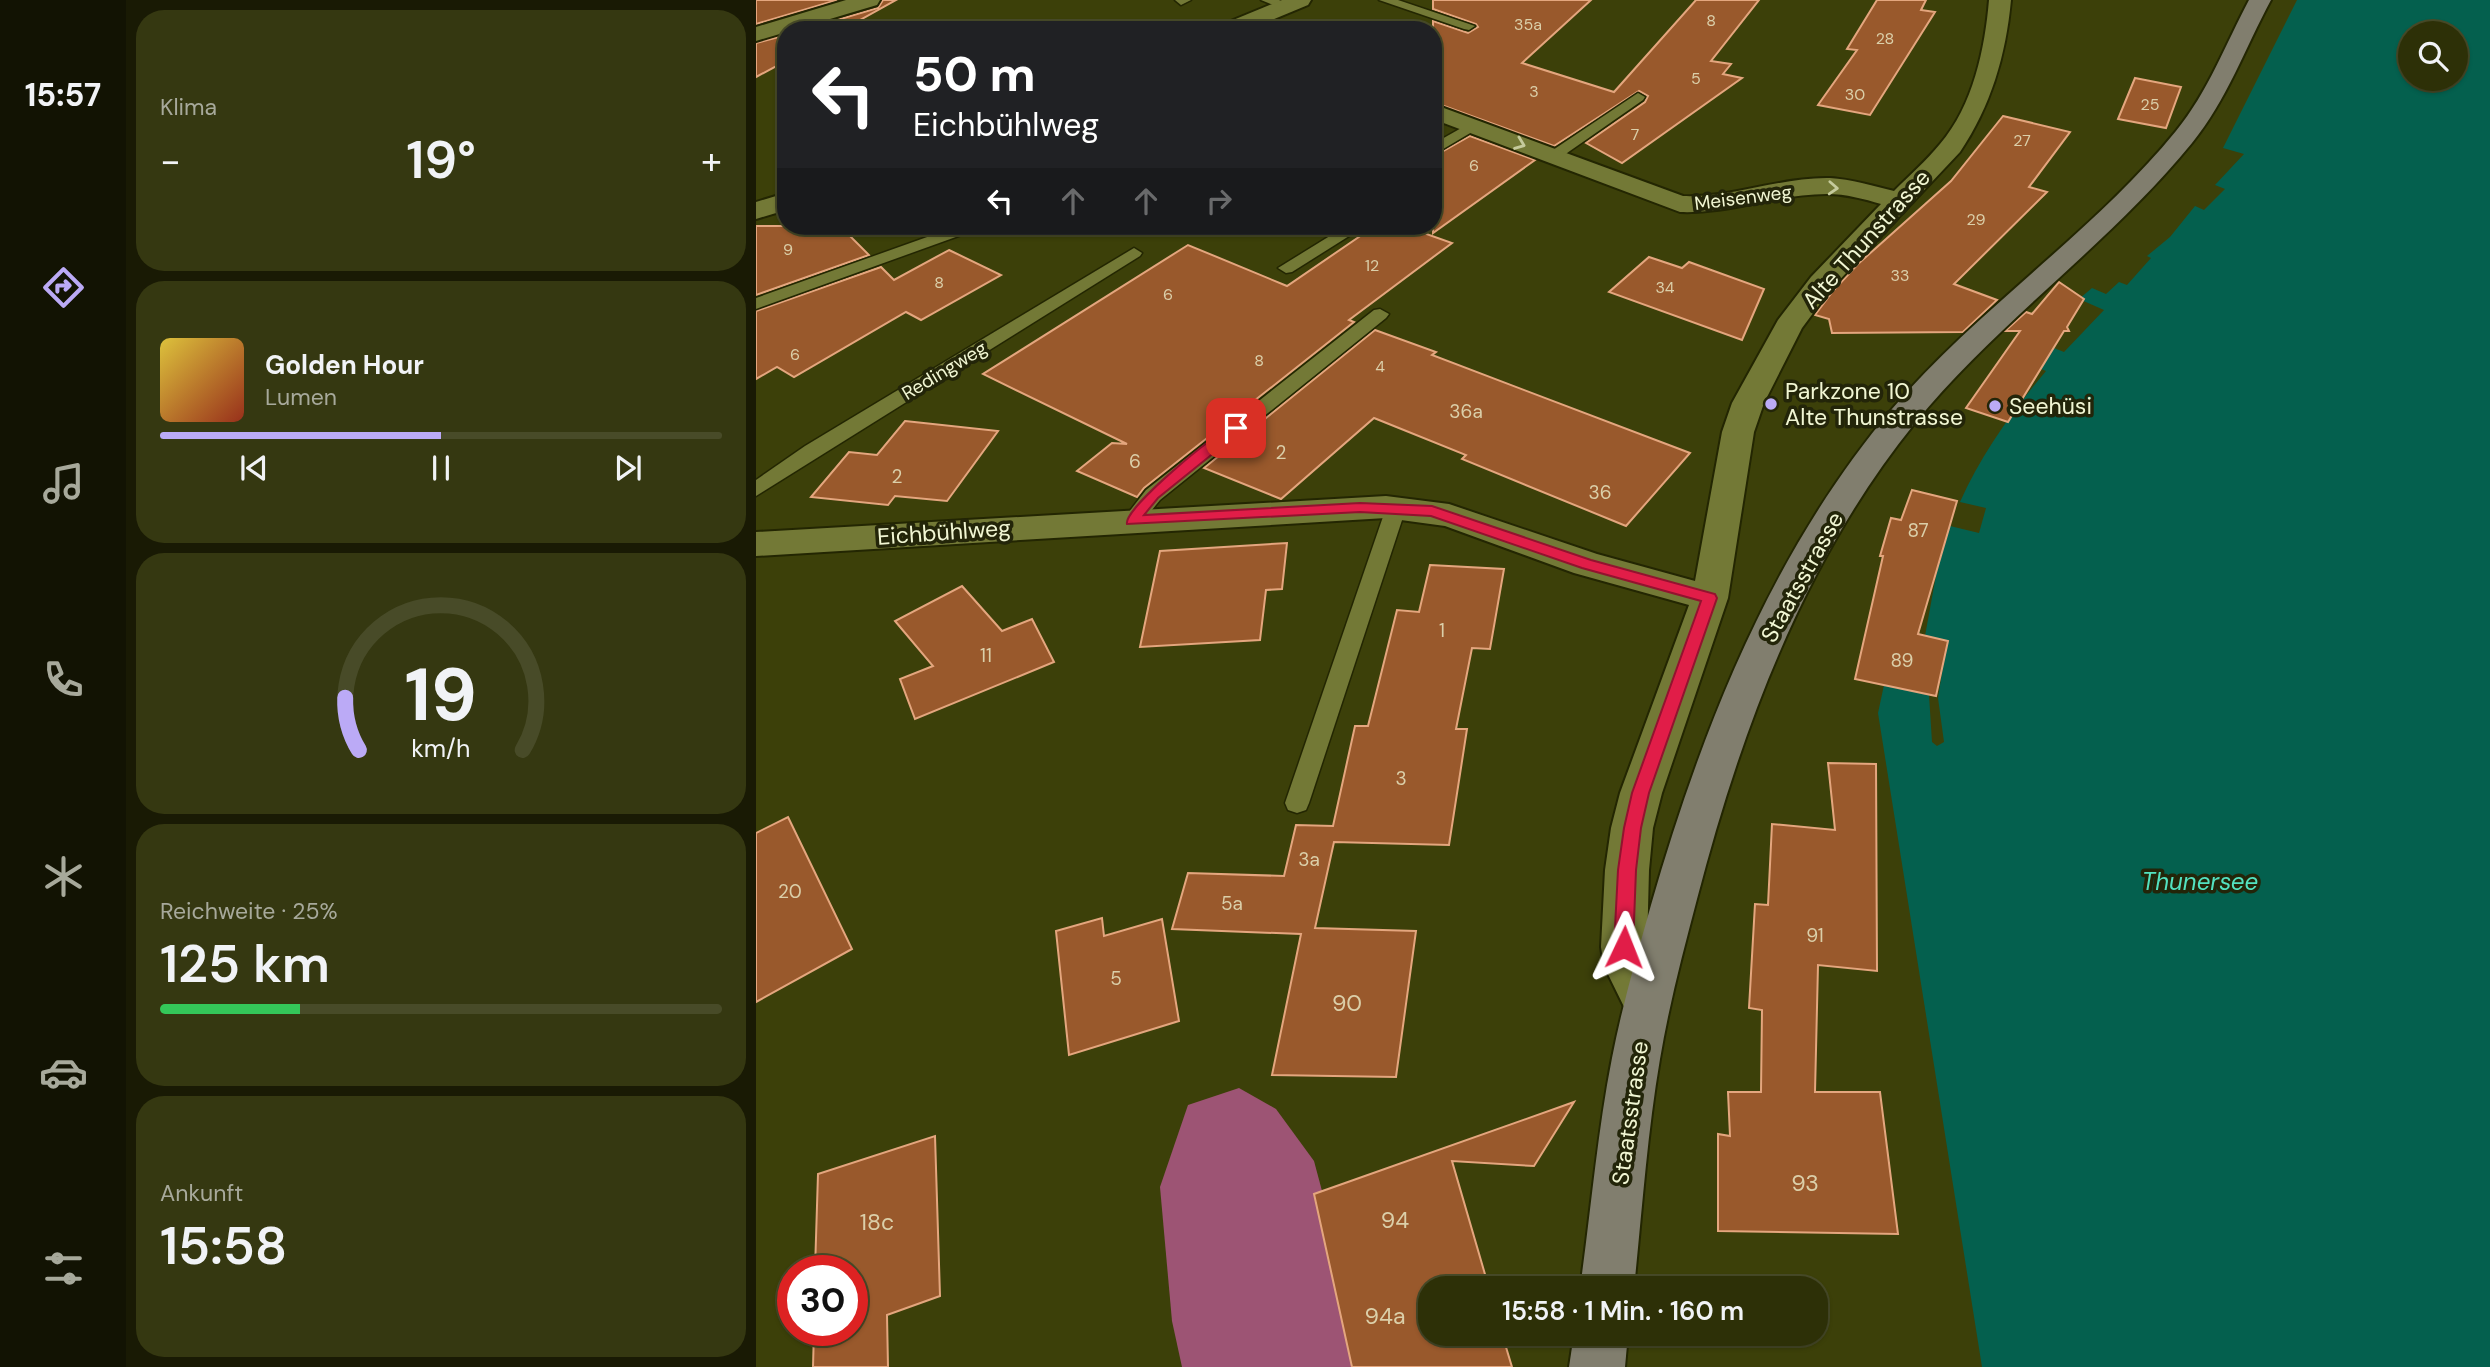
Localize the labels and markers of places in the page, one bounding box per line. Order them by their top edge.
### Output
place label: Parkzone 10 Alte Thunstrasse [1785,376,1963,432]
place label: Seehüsi [2009,391,2092,421]
marker: Parkzone 10 Alte Thunstrasse [1763,396,1779,412]
pin [1206,398,1266,458]
marker: Seehüsi [1987,398,2003,414]

